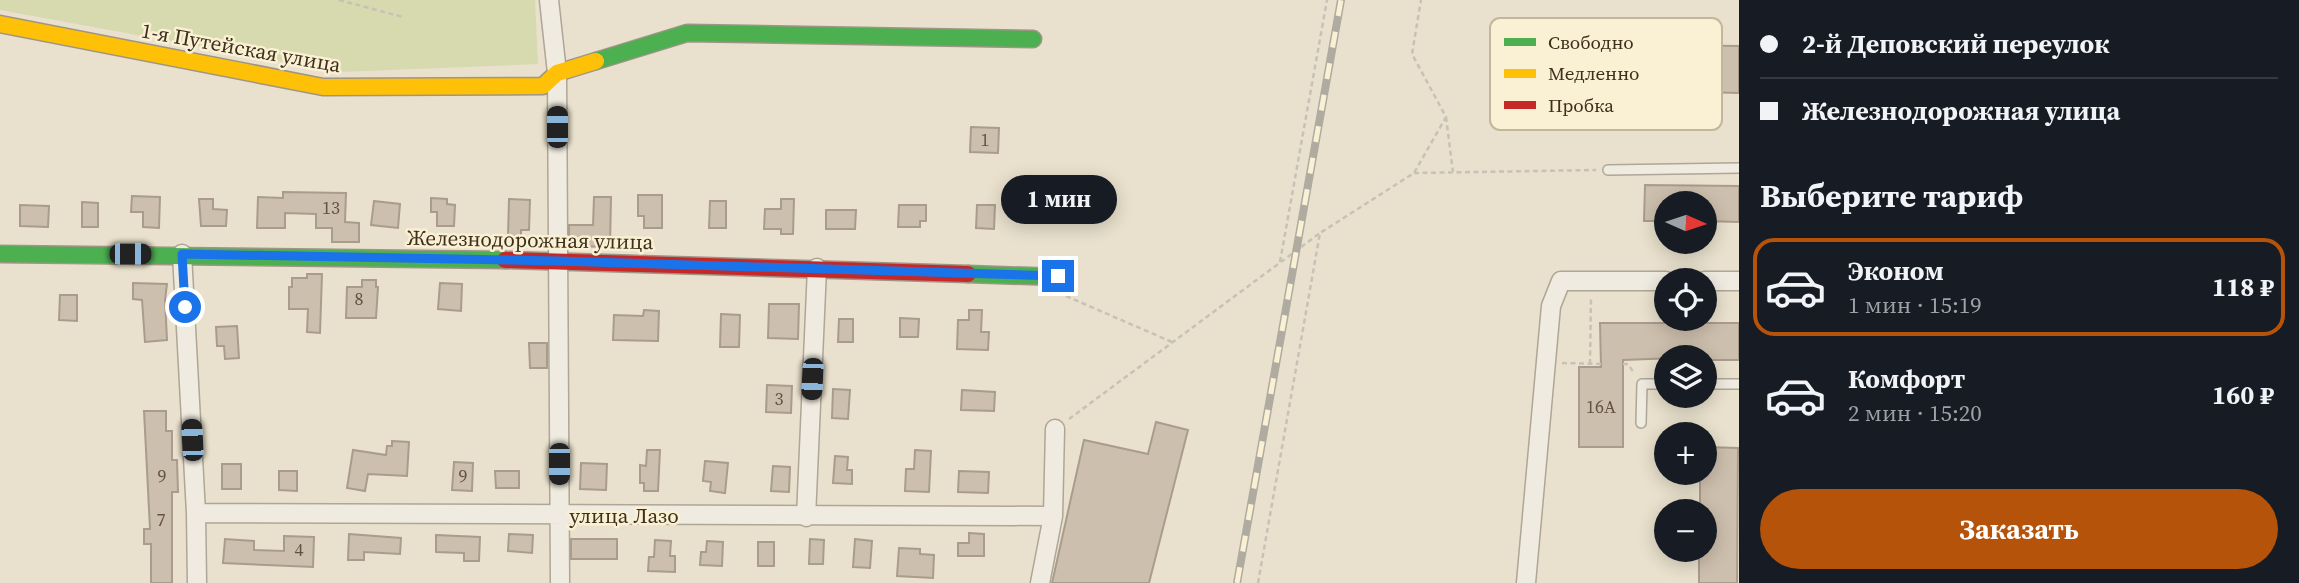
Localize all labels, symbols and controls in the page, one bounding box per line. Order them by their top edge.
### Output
street label: 1-я Путейская улица [139,16,343,79]
legend [1490,18,1722,130]
text: 2-й Деповский переулок [1802,26,2109,62]
text: Свободно [1548,29,1634,55]
text: Медленно [1548,60,1639,86]
text: Пробка [1548,92,1614,118]
text: Железнодорожная улица [1802,93,2120,129]
car [547,106,568,148]
house number: 1 [981,127,990,152]
callout: 1 мин [1000,174,1116,224]
text: Выберите тариф [1760,174,2023,218]
text: 1 мин [1027,183,1091,215]
north arrow [1654,191,1717,254]
map controls [1654,191,1717,562]
house number: 13 [322,195,340,220]
street label: Железнодорожная улица [407,223,654,256]
car [110,244,152,265]
text: Эконом [1848,253,1944,289]
icon: car [1764,256,1827,319]
route end [1042,260,1074,292]
button: locate [1654,268,1717,331]
text: 118 ₽ [2212,269,2274,305]
house number: 8 [355,286,364,311]
text: 1 мин · 15:19 [1848,289,1982,321]
route start [169,291,201,323]
button: layers [1654,345,1717,408]
car [801,357,824,401]
text: Комфорт [1848,361,1965,397]
icon: car [1764,364,1827,427]
text: 160 ₽ [2212,377,2274,413]
house number: 3 [775,386,784,411]
house number: 16А [1586,394,1616,419]
text: 2 мин · 15:20 [1848,397,1982,429]
car [181,418,204,462]
button: + [1654,422,1717,485]
car [549,443,570,485]
house number: 9 [158,463,167,488]
house number: 9 [459,463,468,488]
button: Заказать [1760,489,2278,569]
button: − [1654,499,1717,562]
street label: улица Лазо [569,501,679,530]
house number: 7 [157,507,166,532]
house number: 4 [295,537,304,562]

